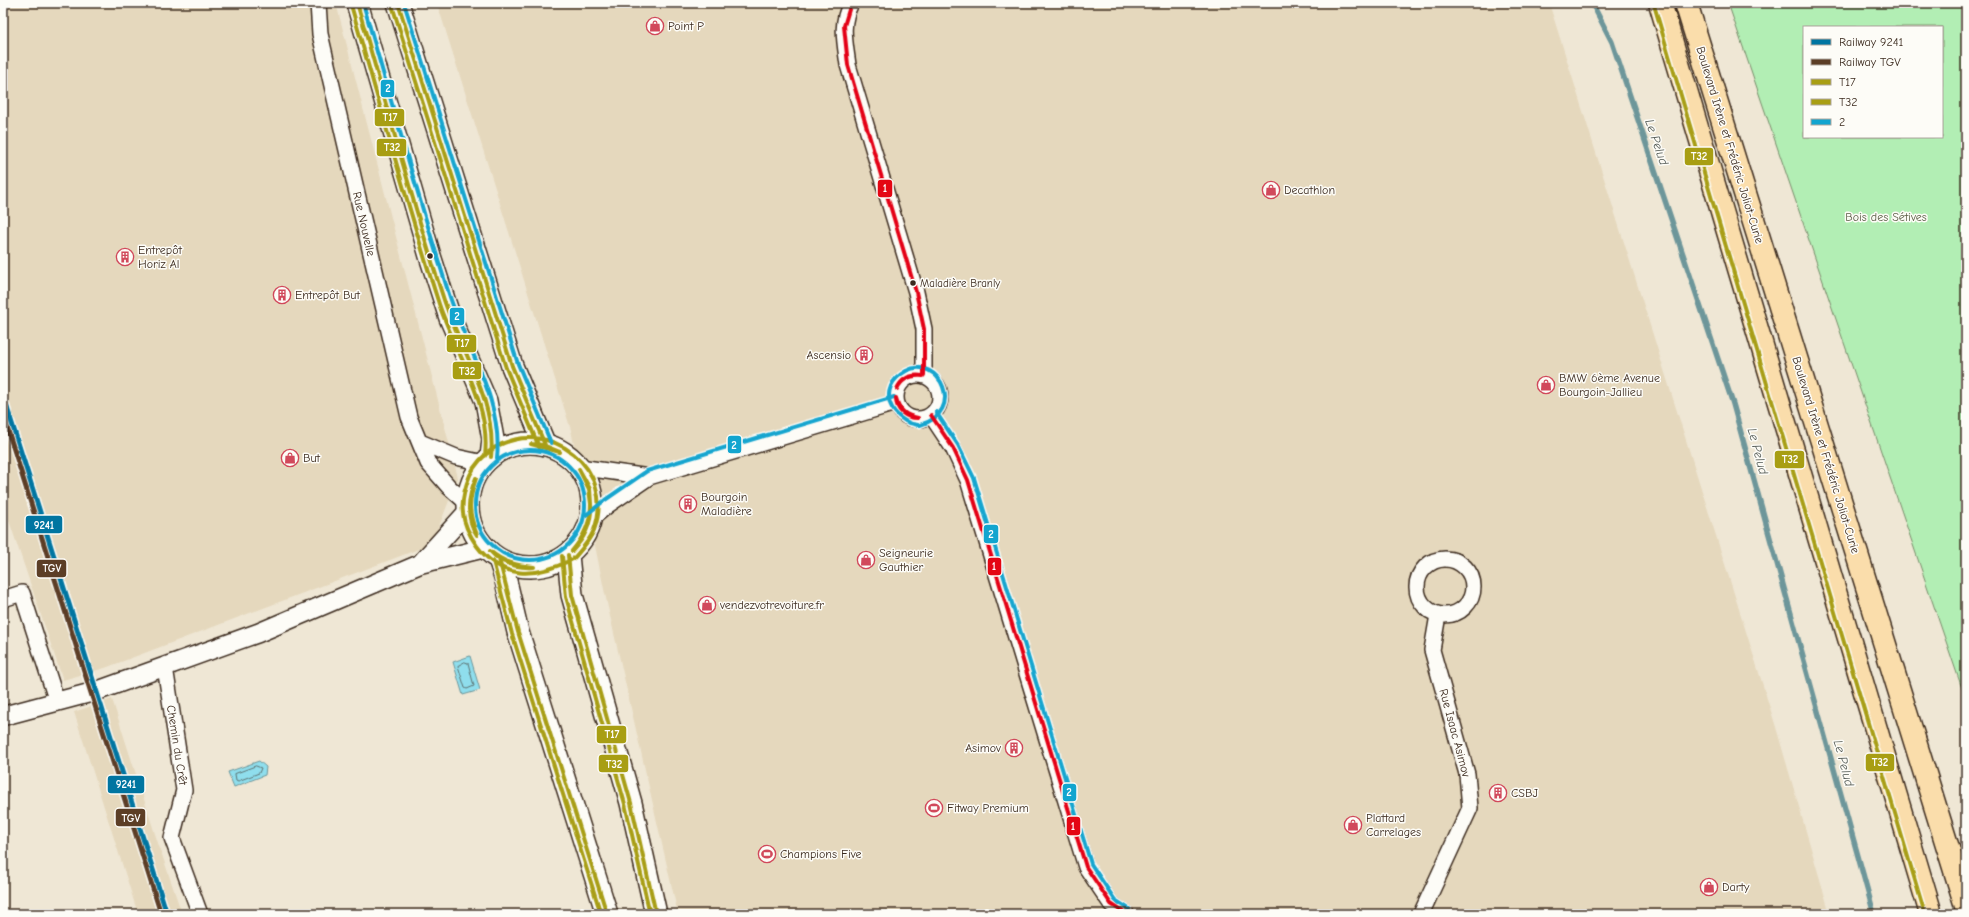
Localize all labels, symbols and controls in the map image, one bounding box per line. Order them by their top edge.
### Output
shop icon: Point P [645,16,665,36]
place label: Point P [668,19,704,33]
legend [1803,26,1943,138]
text: Railway 9241 [1839,35,1903,49]
street label: Boulevard Irène et Frédéric Joliot-Curie [1693,45,1767,245]
text: Railway TGV [1839,55,1901,69]
text: T17 [1839,75,1856,89]
line badge: 2 [380,79,395,98]
text: 2 [385,82,391,95]
text: T32 [1839,95,1858,109]
line badge: T17 [374,108,405,127]
text: T17 [382,111,398,124]
text: 2 [1839,115,1845,129]
water label: Le Pelud [1642,117,1672,168]
line badge: T32 [376,138,407,157]
text: T32 [384,141,401,154]
line badge: T32 [1684,147,1714,166]
text: T32 [1691,150,1708,163]
line badge: 1 [877,179,893,198]
shop icon: Decathlon [1261,180,1281,200]
text: 1 [883,182,887,195]
place label: Decathlon [1284,183,1335,197]
street label: Rue Nouvelle [350,190,378,258]
park label: Bois des Sétives [1845,210,1927,224]
place label: Entrepôt Horiz Al [138,243,182,271]
building icon: Entrepôt Horiz Al [115,247,135,267]
unlabelled marker [425,251,435,261]
place label: Maladière Branly [920,277,1000,290]
marker: Maladière Branly [908,278,918,288]
building icon: Entrepôt But [272,285,292,305]
place label: Entrepôt But [295,288,360,302]
line badge: 2 [449,307,465,326]
text: 2 [454,310,460,323]
line badge: T17 [446,334,477,353]
text: T17 [454,337,470,350]
building icon: Ascensio [854,345,874,365]
place label: Ascensio [807,348,851,362]
street label: Boulevard Irène et Frédéric Joliot-Curie [1789,355,1863,555]
line badge: T32 [452,361,482,380]
text: T32 [459,365,476,378]
place label: BMW 6ème Avenue Bourgoin-Jallieu [1559,371,1660,399]
shop icon: BMW 6ème Avenue Bourgoin-Jallieu [1536,375,1556,395]
water label: Le Pelud [1745,426,1772,477]
line badge: 2 [727,435,742,454]
text: 2 [731,439,737,452]
shop icon: But [280,448,300,468]
line badge: T32 [1774,450,1805,469]
place label: But [303,451,321,465]
text: T32 [1782,453,1799,466]
place label: Bourgoin Maladière [701,490,752,518]
building icon: Bourgoin Maladière [678,494,698,514]
line badge: 9241 [25,515,63,534]
text: 9241 [34,519,54,532]
line badge: 2 [983,524,999,544]
text: 2 [988,528,994,541]
place label: Seigneurie Gauthier [879,546,933,574]
shop icon: Seigneurie Gauthier [856,550,876,570]
line badge: 1 [987,557,1002,576]
line badge: TGV [36,559,67,578]
text: 1 [992,560,996,573]
text: TGV [43,562,61,575]
shop icon: vendezvotrevoiture.fr [697,595,717,615]
place label: vendezvotrevoiture.fr [719,598,824,612]
street label: Rue Isaac Asimov [1436,687,1474,779]
street label: Chemin du Crêt [164,704,190,787]
line badge: T17 [596,725,627,744]
text: T17 [604,728,620,741]
building icon: Asimov [1004,738,1024,758]
water label: Le Pelud [1831,738,1858,789]
place label: Asimov [965,741,1001,755]
line badge: T32 [1865,753,1895,772]
line badge: T32 [598,754,629,773]
text: T32 [1872,756,1889,769]
text: T32 [606,758,623,771]
line badge: 9241 [107,775,145,794]
text: 9241 [116,778,136,791]
line badge: 2 [1062,783,1077,802]
building icon: CSBJ [1488,783,1508,803]
text: 2 [1066,786,1072,799]
place label: CSBJ [1511,786,1538,800]
sports icon: Fitway Premium [924,798,944,818]
place label: Fitway Premium [947,801,1029,815]
line badge: TGV [115,808,146,827]
place label: Plattard Carrelages [1366,811,1421,839]
text: TGV [122,812,140,825]
shop icon: Plattard Carrelages [1343,815,1363,835]
line badge: 1 [1066,816,1081,836]
text: 1 [1071,820,1075,833]
sports icon: Champions Five [757,844,777,864]
place label: Champions Five [780,847,861,861]
shop icon: Darty [1699,877,1719,897]
place label: Darty [1722,880,1750,894]

